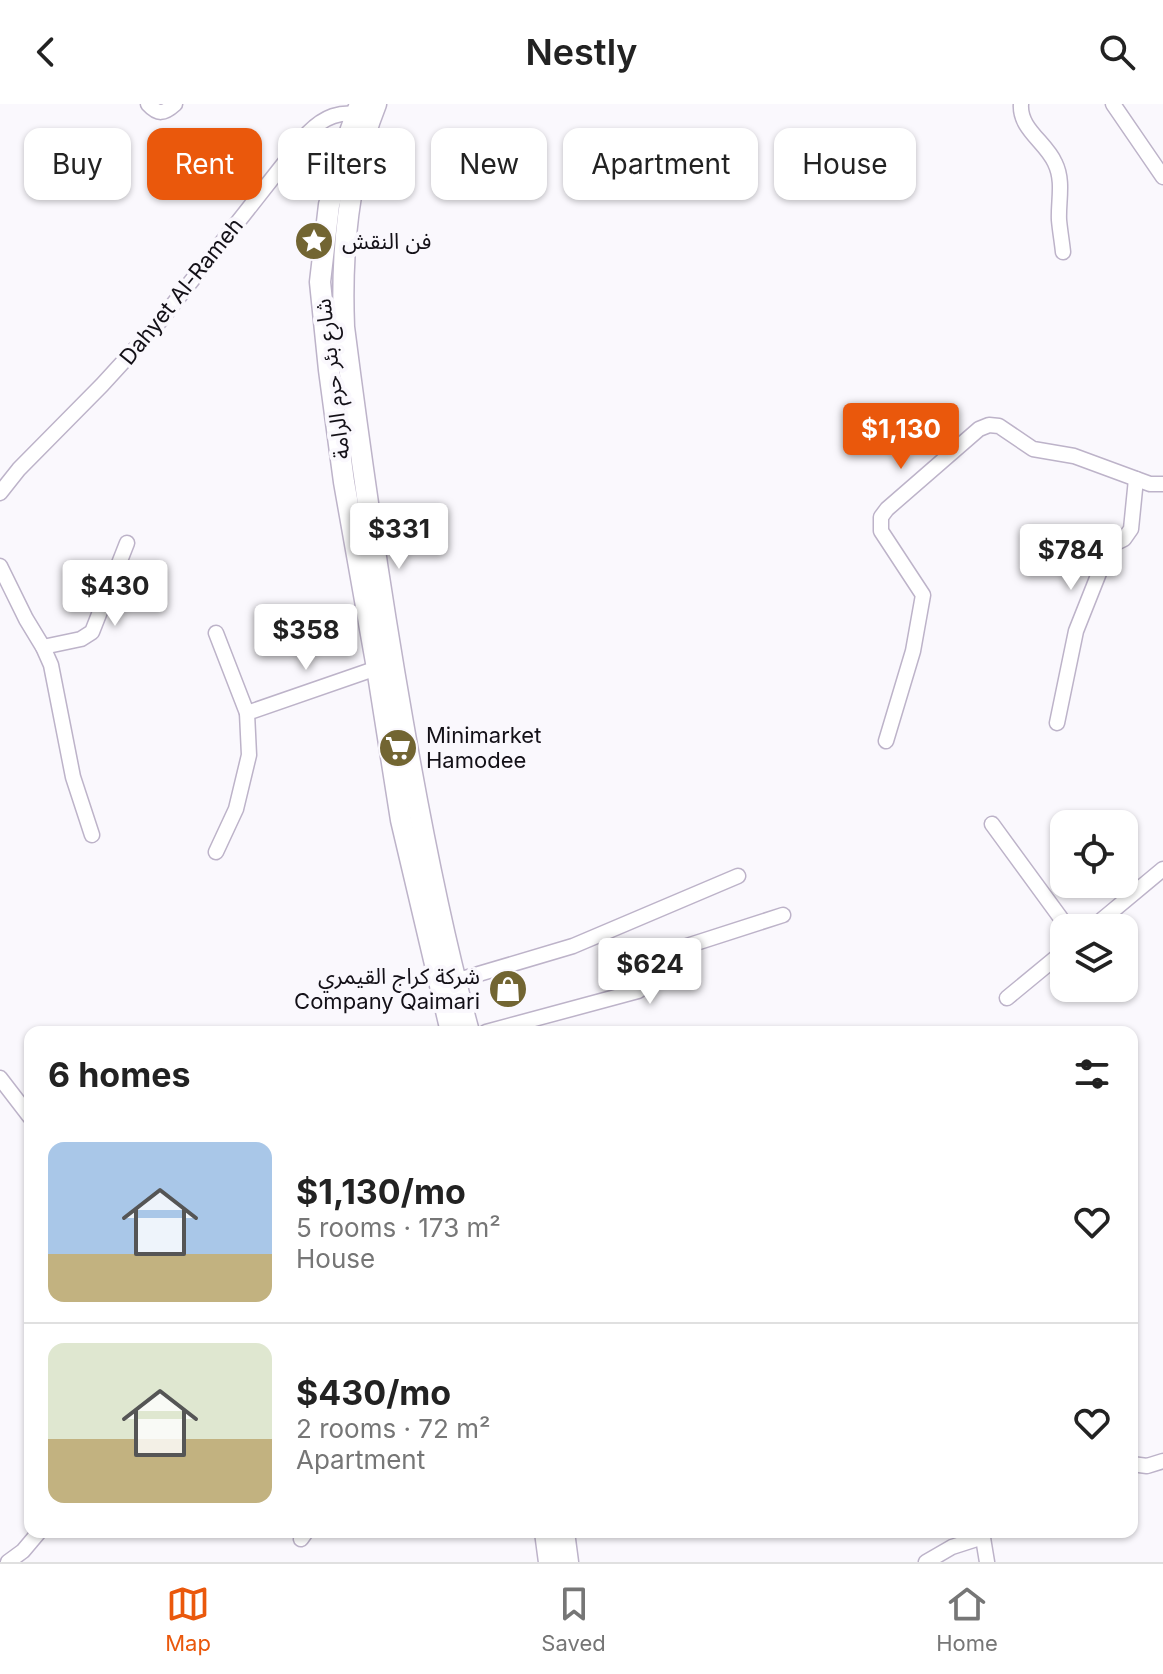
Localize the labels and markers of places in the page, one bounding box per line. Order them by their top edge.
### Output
place icon: فن النقش [293,220,335,262]
place label: فن النقش [342,228,431,254]
pin: $1,130 [836,403,966,471]
pin: $331 [352,503,446,571]
pin: $784 [1024,524,1118,592]
pin: $430 [68,560,162,628]
pin: $358 [259,604,353,672]
place label: Minimarket Hamodee [426,722,541,773]
supermarket icon: Minimarket Hamodee [377,727,419,769]
pin: $624 [603,938,697,1006]
place label: شركة كراج القيمري Company Qaimari [294,963,480,1014]
shop icon: شركة كراج القيمري Company Qaimari [487,968,529,1010]

